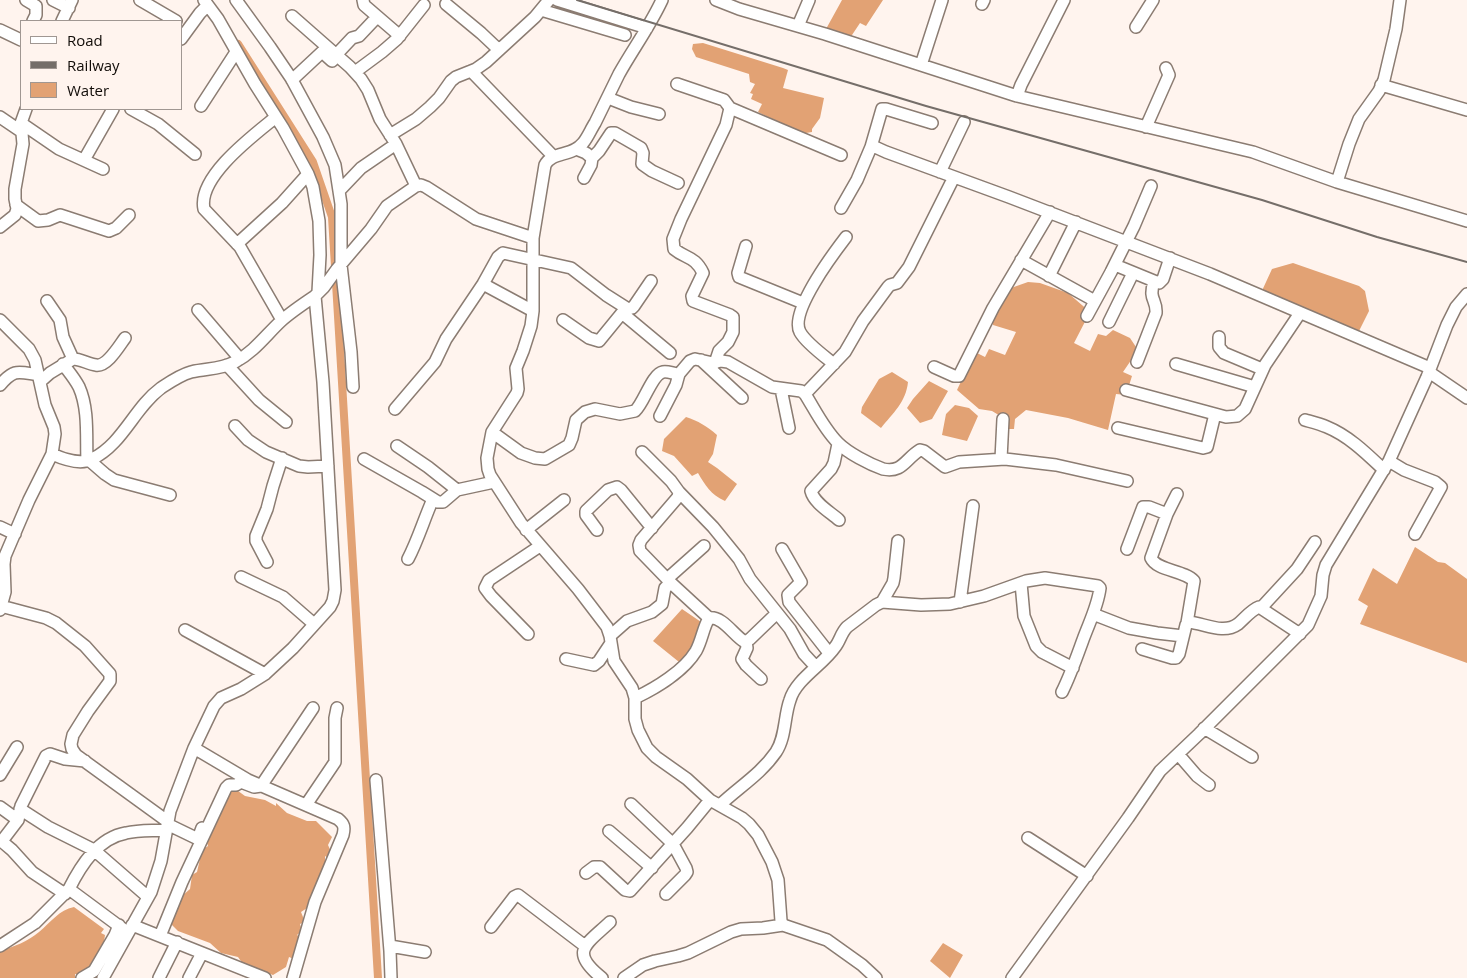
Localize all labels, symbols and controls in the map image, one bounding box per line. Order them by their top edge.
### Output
legend [20,20,182,110]
text: Road [67,30,103,50]
text: Railway [67,55,120,75]
text: Water [67,80,109,100]

